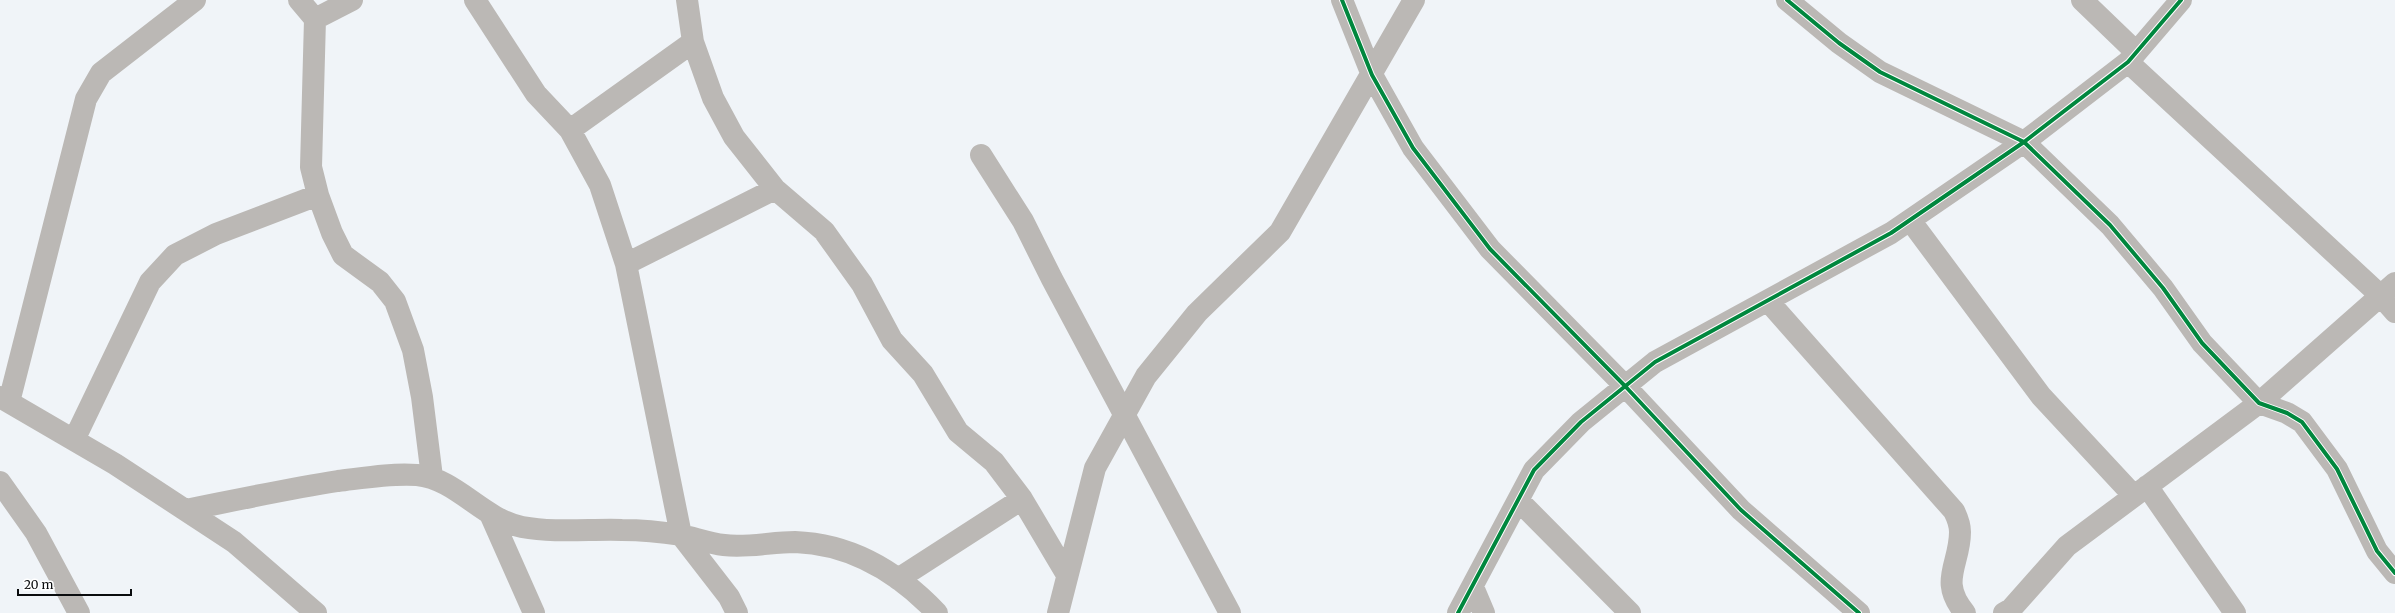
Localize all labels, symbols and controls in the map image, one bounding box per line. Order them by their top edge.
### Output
scale bar [18,571,131,597]
text: 20 m [24,577,53,592]

